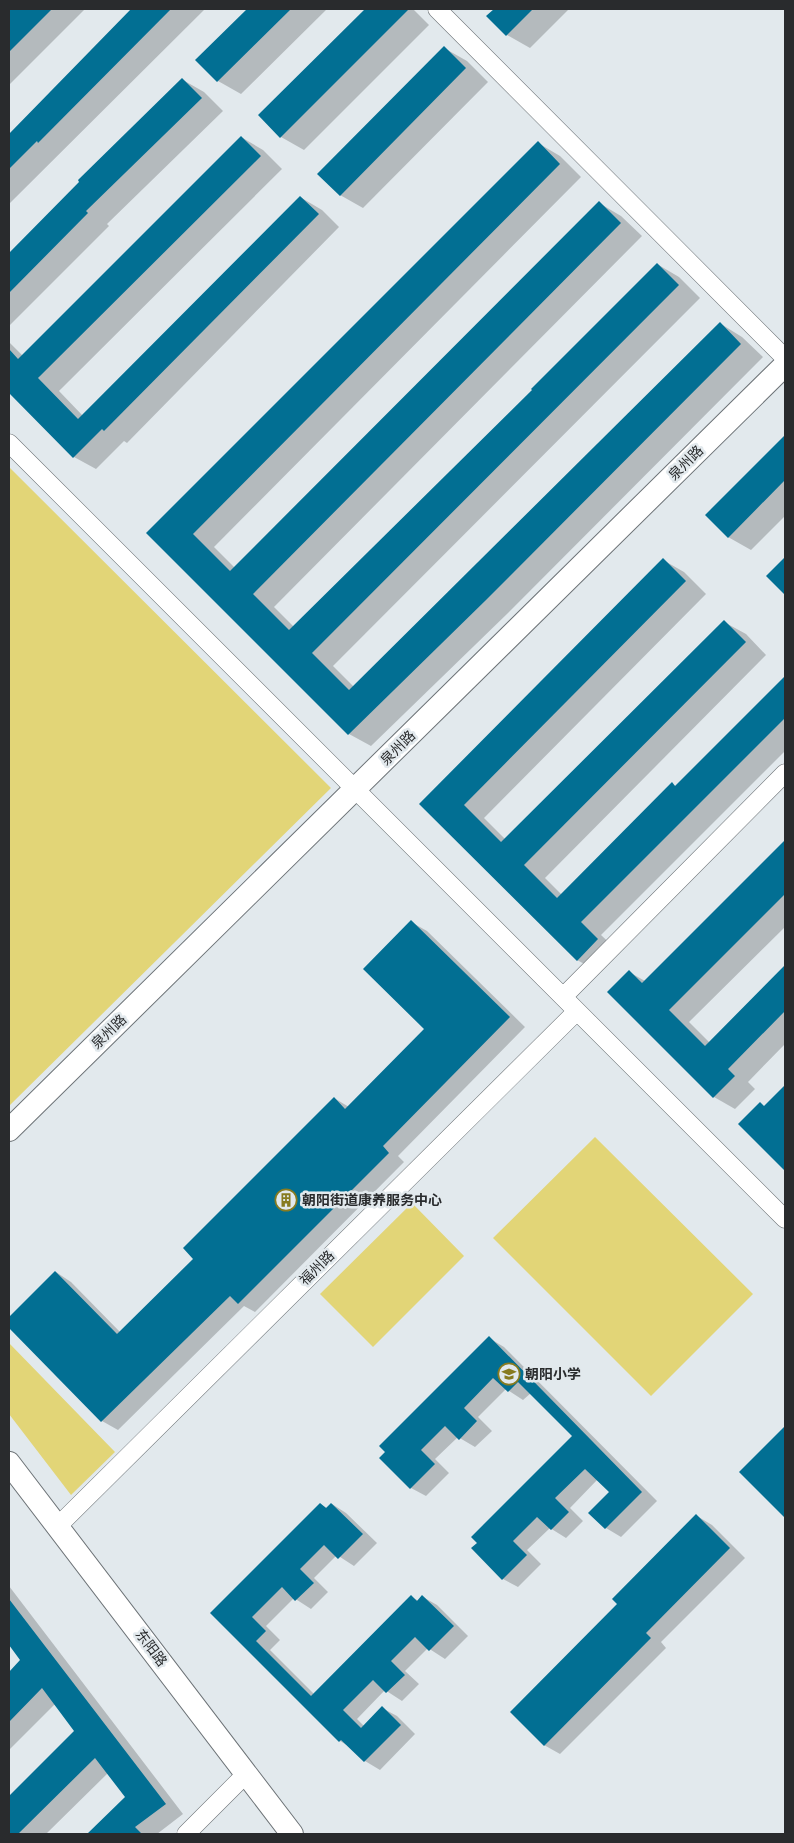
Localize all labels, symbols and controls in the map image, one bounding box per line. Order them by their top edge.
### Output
street label: 泉州路 [665,442,707,484]
street label: 泉州路 [377,727,419,769]
street label: 泉州路 [88,1011,130,1053]
building icon: 朝阳街道康养服务中心 [274,1188,298,1212]
place label: 朝阳街道康养服务中心 [302,1192,442,1209]
street label: 福州路 [296,1247,338,1289]
school or university icon: 朝阳小学 [497,1362,521,1386]
place label: 朝阳小学 [525,1366,581,1383]
street label: 东阳路 [132,1626,170,1670]

